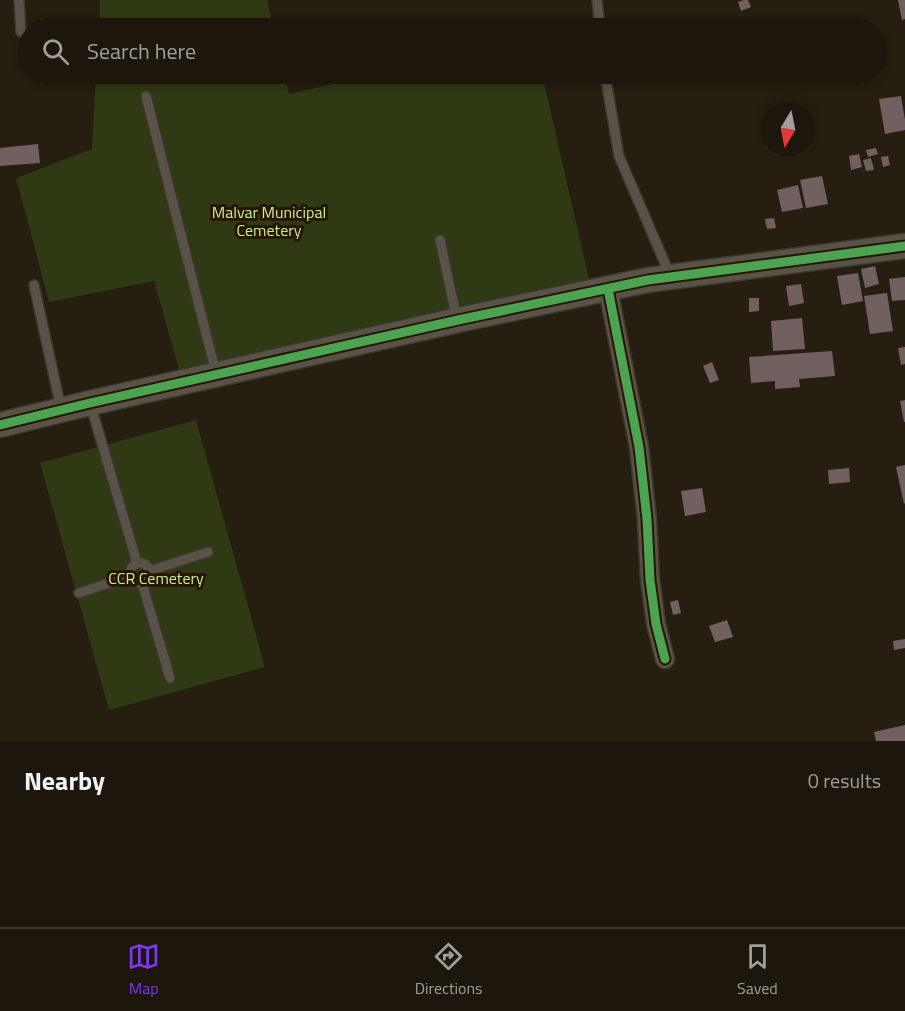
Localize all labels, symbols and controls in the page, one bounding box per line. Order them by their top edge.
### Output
search box [18,18,887,84]
text: Search here [87,34,196,68]
icon: search [39,35,72,68]
north arrow [761,102,815,156]
park label: Malvar Municipal Cemetery [212,200,326,242]
park label: CCR Cemetery [108,566,204,590]
text: Nearby [24,761,105,800]
text: 0 results [808,765,881,796]
tab: Map [127,940,160,1000]
tab: Directions [415,940,483,1000]
tab: Saved [737,940,778,1000]

